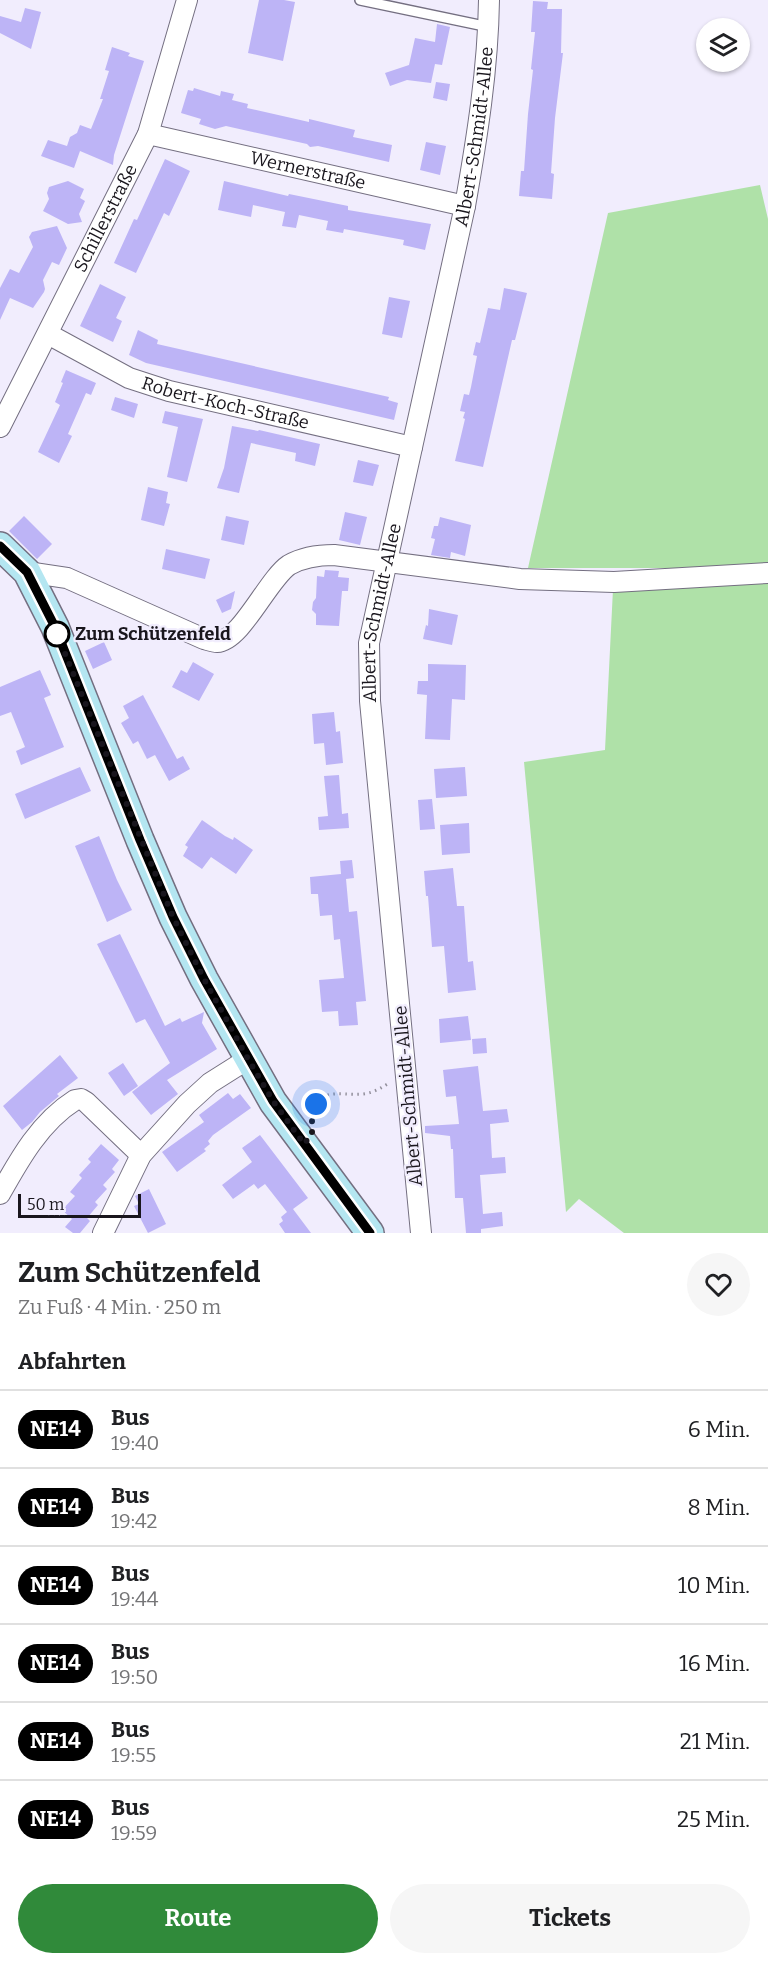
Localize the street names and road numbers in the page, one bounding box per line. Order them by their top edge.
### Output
street label: Albert-Schmidt-Allee [450,46,498,229]
street label: Wernerstraße [248,147,368,194]
street label: Schillerstraße [69,161,142,276]
street label: Robert-Koch-Straße [139,372,311,434]
street label: Albert-Schmidt-Allee [358,521,406,702]
street label: Albert-Schmidt-Allee [389,1005,427,1187]

